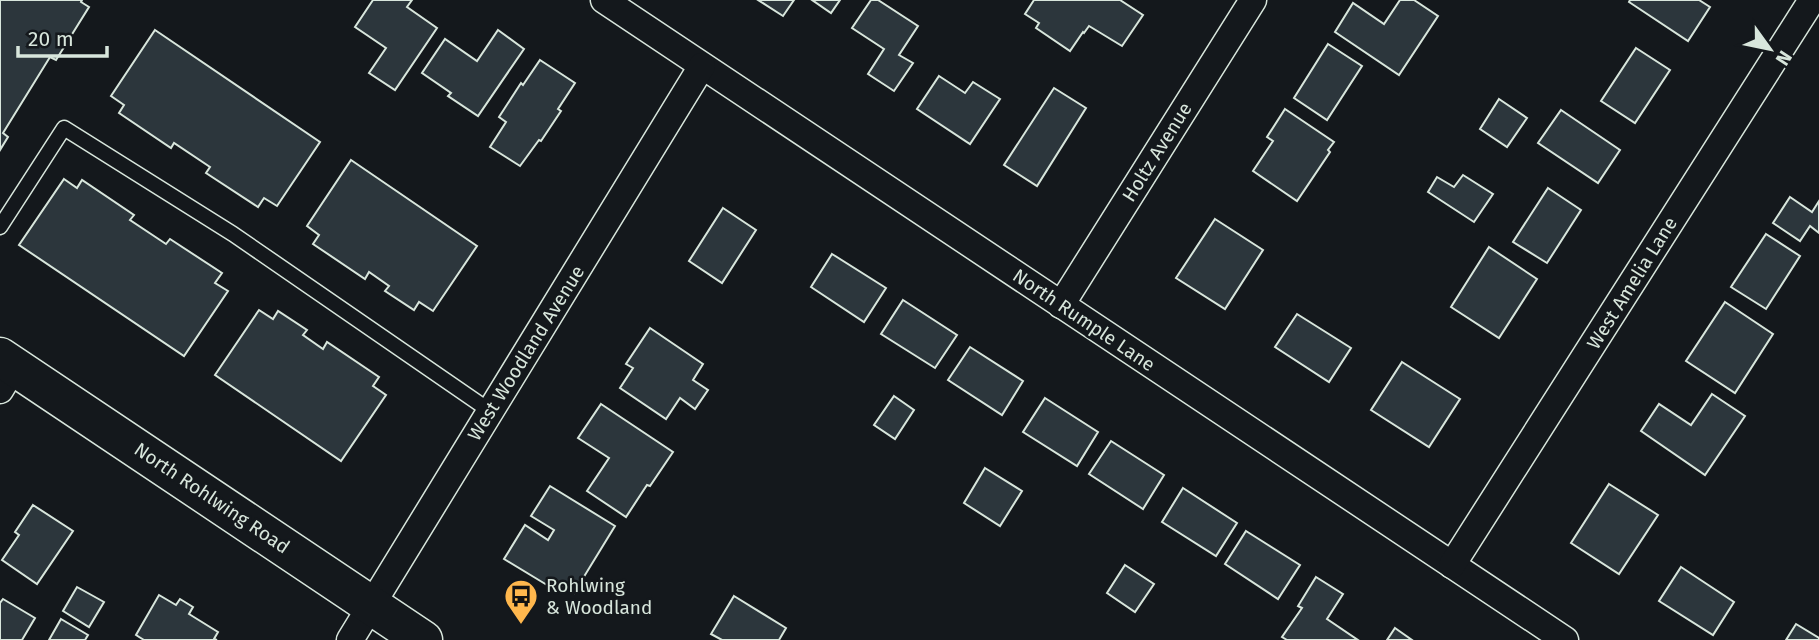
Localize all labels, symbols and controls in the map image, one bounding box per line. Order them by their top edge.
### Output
scale bar [18,14,107,58]
north arrow [1735,14,1805,84]
text: 20 m [28,26,74,52]
text: N [1771,46,1797,70]
street label: Holtz Avenue [1117,98,1197,206]
street label: West Amelia Lane [1582,213,1682,353]
street label: West Woodland Avenue [463,261,589,445]
street label: North Rumple Lane [1009,264,1159,376]
street label: North Rohlwing Road [130,437,294,559]
place label: Rohlwing & Woodland [546,574,652,619]
bus stop icon: Rohlwing & Woodland [502,577,540,626]

